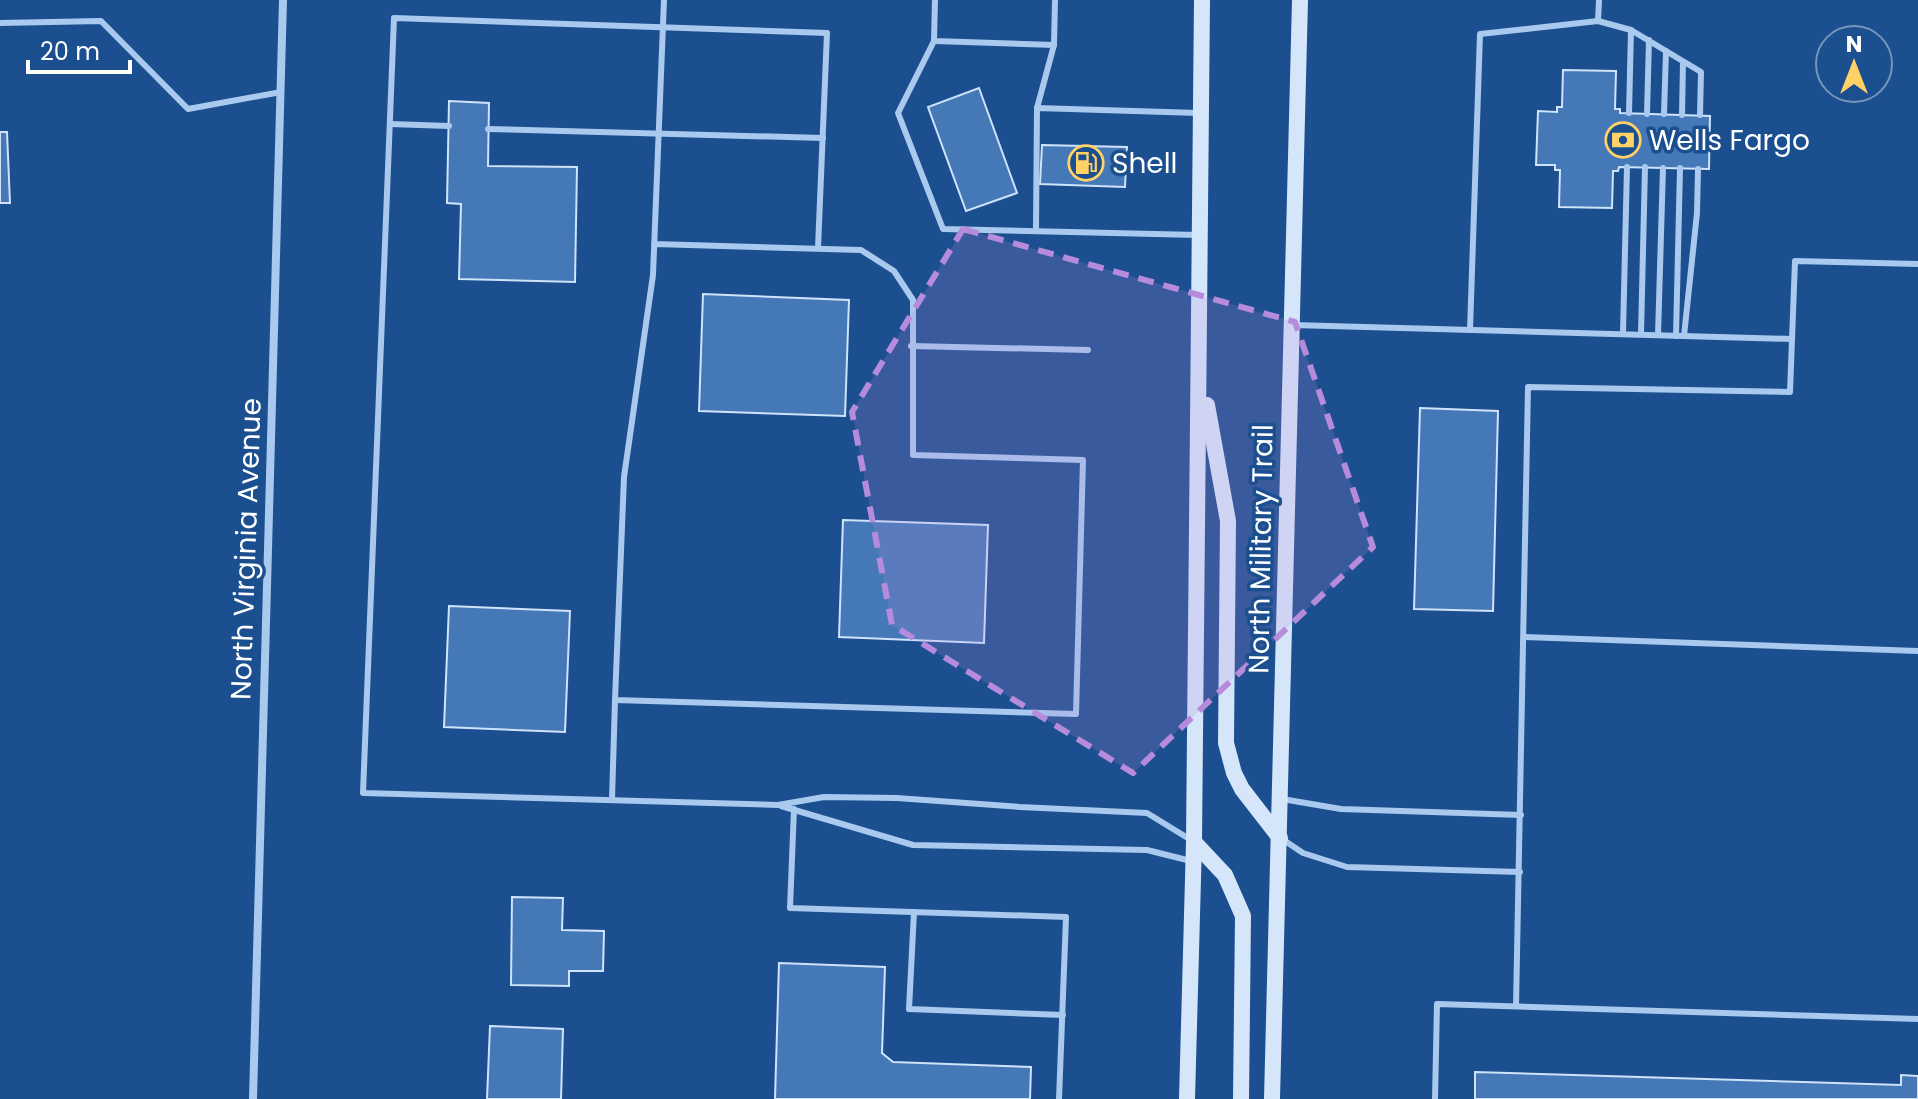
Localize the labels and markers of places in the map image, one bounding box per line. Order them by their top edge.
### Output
bank icon: Wells Fargo [1604,121,1642,159]
place label: Wells Fargo [1649,121,1810,160]
fuel station icon: Shell [1067,144,1105,182]
place label: Shell [1112,144,1178,183]

